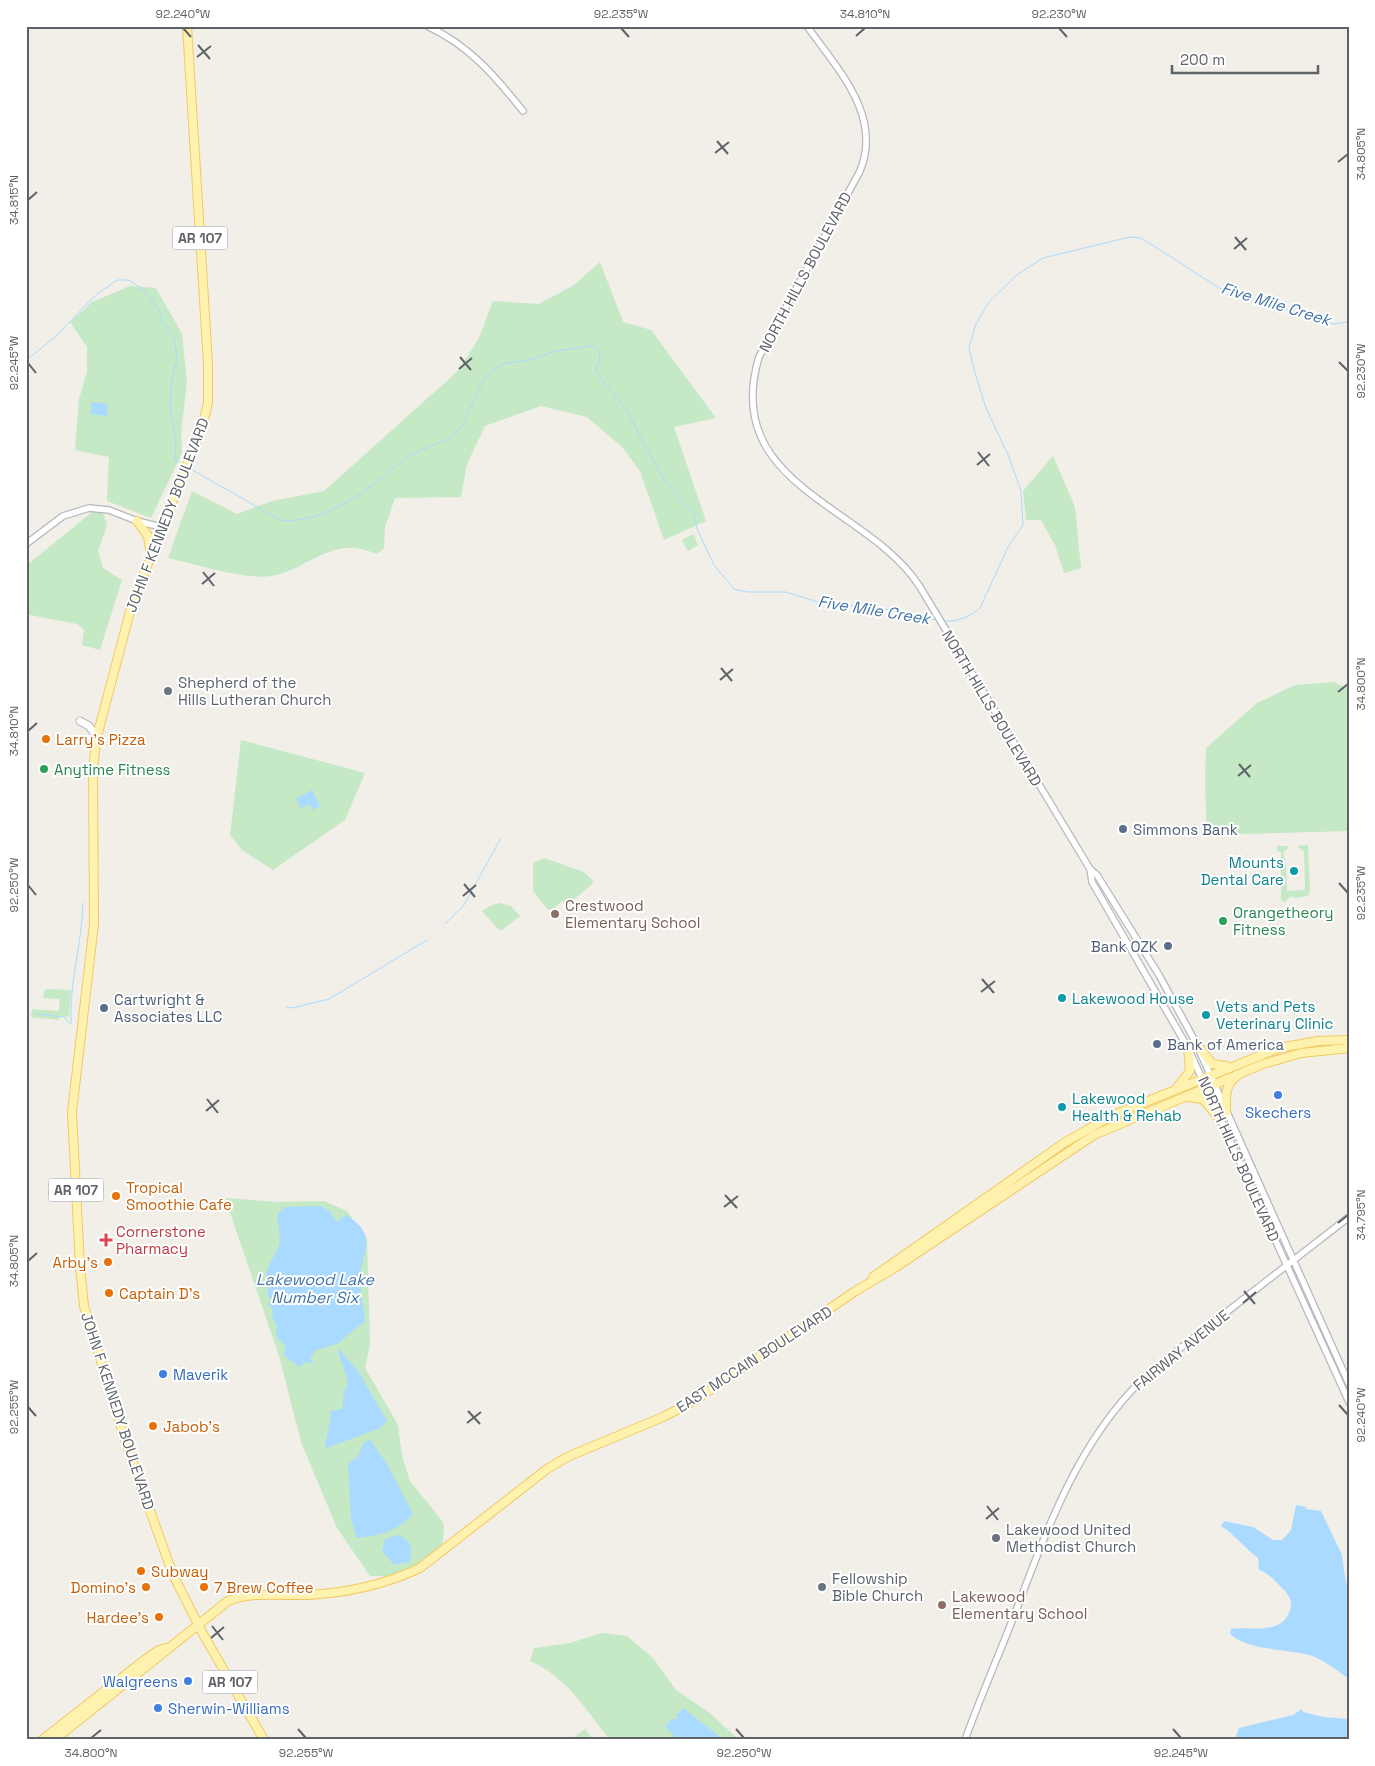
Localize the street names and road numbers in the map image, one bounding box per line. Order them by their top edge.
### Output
street label: NORTH HILLS BOULEVARD [755,189,855,355]
road number: AR 107 [172,227,228,250]
street label: JOHN F KENNEDY BOULEVARD [121,415,213,615]
street label: NORTH HILLS BOULEVARD [938,627,1046,790]
street label: NORTH HILLS BOULEVARD [1194,1074,1284,1245]
road number: AR 107 [48,1178,104,1202]
street label: EAST MCCAIN BOULEVARD [673,1301,835,1416]
street label: FAIRWAY AVENUE [1129,1305,1233,1395]
street label: JOHN F KENNEDY BOULEVARD [77,1310,159,1512]
road number: AR 107 [202,1670,258,1694]

